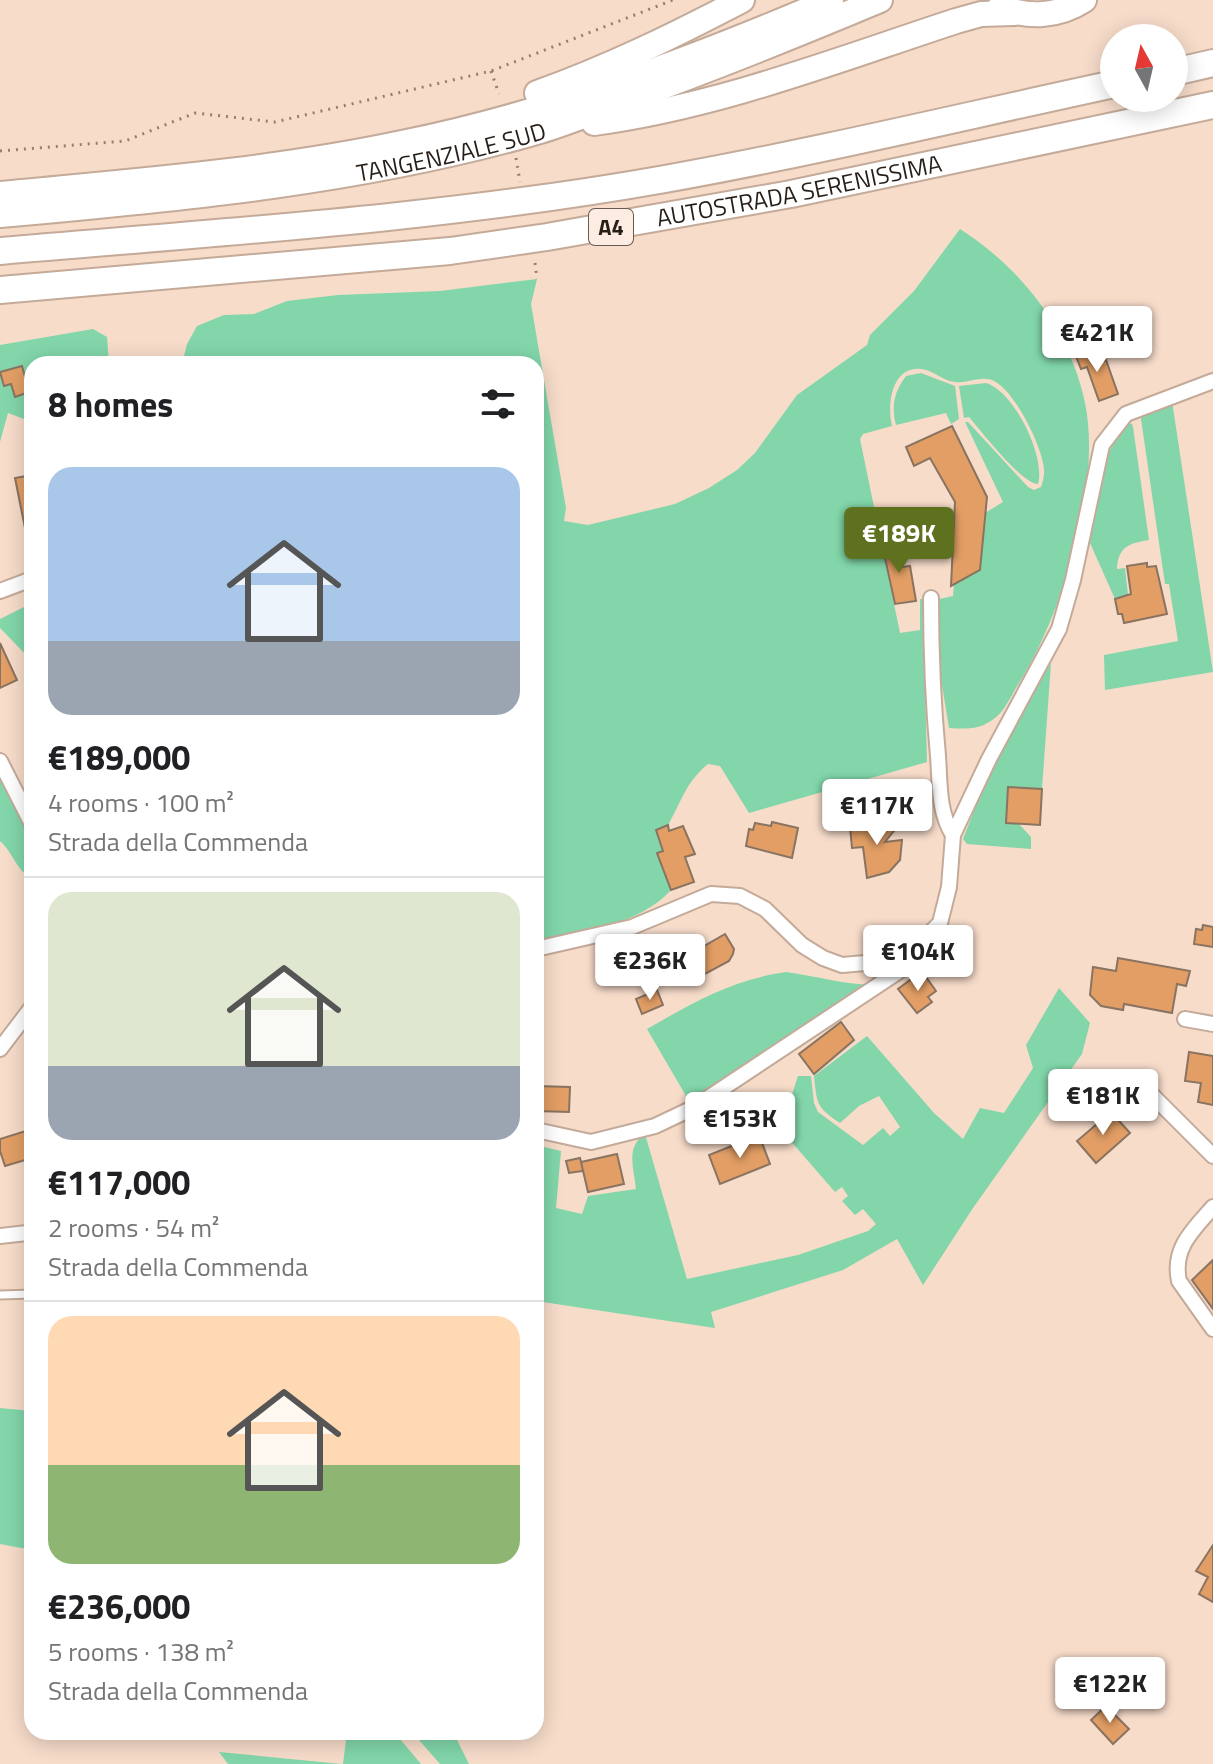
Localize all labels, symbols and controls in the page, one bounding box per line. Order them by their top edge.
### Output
north arrow [1100,24,1188,112]
map controls [1100,24,1188,112]
street label: TANGENZIALE SUD [354,112,550,191]
street label: AUTOSTRADA SERENISSIMA [654,145,945,235]
road number: A4 [589,209,633,245]
pin: €421K [1041,306,1153,374]
text: €421K [1060,312,1134,351]
text: 8 homes [48,378,173,430]
icon: filters [476,382,520,426]
pin: €189K [843,507,955,575]
text: €189K [862,513,936,552]
icon: home [212,519,356,663]
text: €189,000 [48,731,190,783]
pin: €117K [821,779,933,847]
text: 4 rooms · 100 m² [48,783,234,822]
text: €117K [840,785,914,824]
text: Strada della Commenda [48,822,308,861]
pin: €104K [862,925,974,993]
text: €104K [881,931,955,970]
pin: €236K [594,934,706,1002]
text: €236K [613,940,687,979]
icon: home [212,944,356,1088]
pin: €181K [1047,1069,1159,1137]
text: €181K [1066,1075,1140,1114]
pin: €153K [684,1092,796,1160]
text: €153K [703,1098,777,1137]
text: €117,000 [48,1156,190,1208]
text: 2 rooms · 54 m² [48,1208,219,1247]
text: Strada della Commenda [48,1247,308,1286]
icon: home [212,1368,356,1512]
text: €236,000 [48,1580,190,1632]
text: 5 rooms · 138 m² [48,1632,234,1671]
pin: €122K [1054,1657,1166,1725]
text: €122K [1073,1663,1147,1702]
text: Strada della Commenda [48,1671,308,1710]

